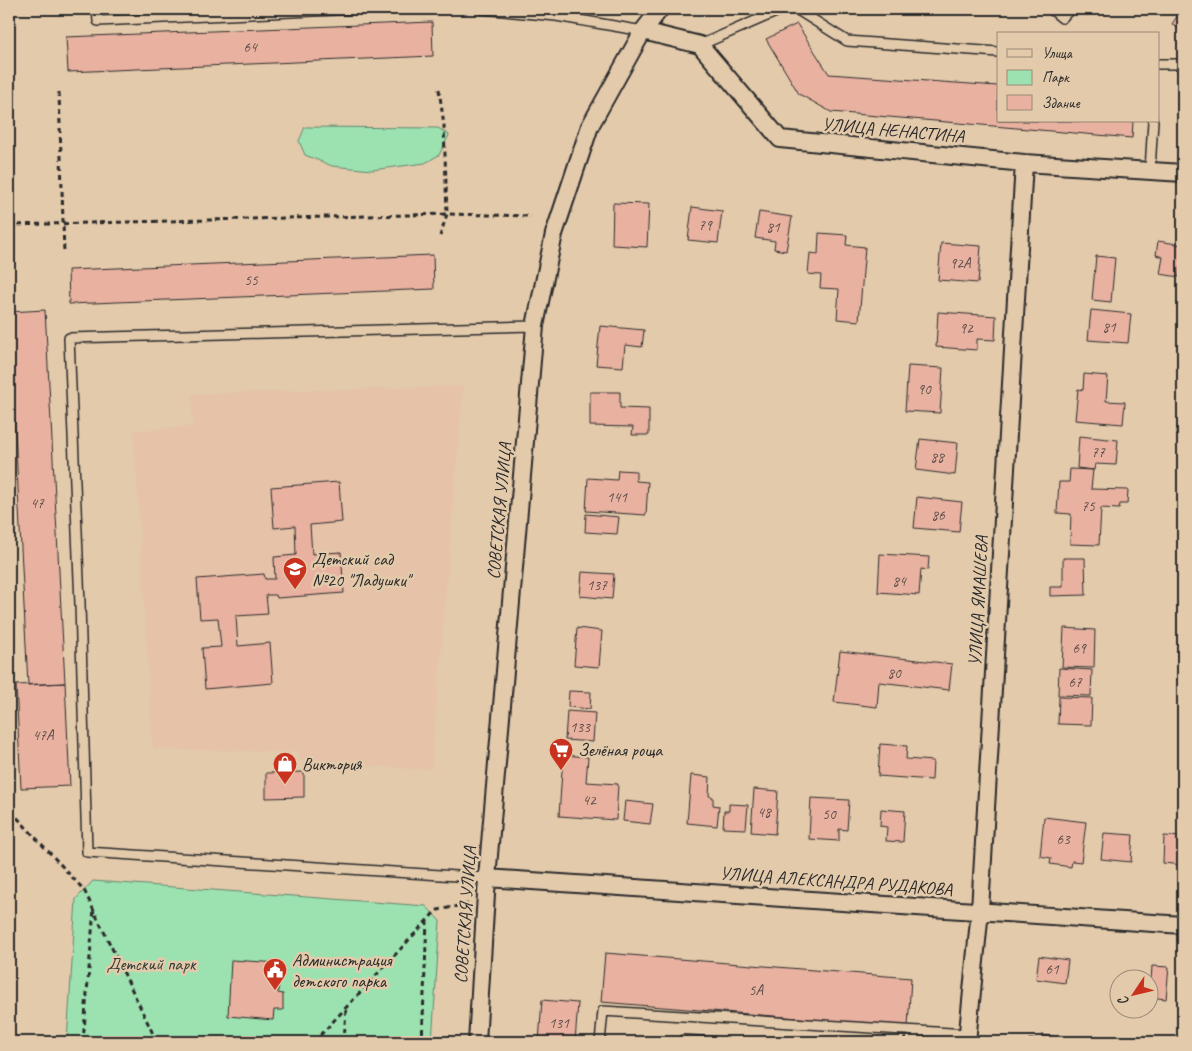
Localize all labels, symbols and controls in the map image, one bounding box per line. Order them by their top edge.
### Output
legend [997,32,1160,122]
house number: 64 [243,38,258,57]
text: Улица [1042,44,1073,63]
text: Парк [1042,68,1070,87]
text: Здание [1042,94,1081,113]
street label: УЛИЦА НЕНАСТИНА [821,113,966,147]
house number: 79 [698,216,713,235]
house number: 81 [766,218,781,237]
house number: 92А [949,254,972,273]
house number: 55 [244,271,259,290]
house number: 81 [1102,318,1117,337]
house number: 92 [959,319,974,338]
house number: 90 [917,380,932,399]
street label: СОВЕТСКАЯ УЛИЦА [482,441,516,580]
house number: 77 [1091,443,1106,462]
house number: 88 [930,448,945,467]
house number: 141 [607,488,628,507]
house number: 47 [30,494,45,513]
house number: 75 [1081,497,1096,516]
house number: 86 [931,506,946,525]
street label: УЛИЦА ЯМАШЕВА [964,535,992,667]
place label: Детский сад №20 "Ладушки" [312,548,414,591]
school or university icon: Детский сад №20 "Ладушки" [282,556,308,590]
house number: 84 [892,572,907,591]
house number: 137 [587,576,608,595]
house number: 69 [1072,639,1087,658]
house number: 80 [887,664,902,683]
house number: 67 [1068,673,1083,692]
house number: 133 [570,718,591,737]
house number: 47А [32,726,55,745]
supermarket icon: Зелёная роща [548,737,574,771]
place label: Зелёная роща [578,739,663,761]
shop icon: Виктория [272,751,298,785]
place label: Виктория [302,753,363,775]
house number: 42 [582,791,597,810]
house number: 48 [757,803,772,822]
house number: 50 [822,805,837,824]
house number: 63 [1056,830,1071,849]
street label: СОВЕТСКАЯ УЛИЦА [449,845,481,984]
street label: УЛИЦА АЛЕКСАНДРА РУДАКОВА [719,862,954,900]
place label: Администрация детского парка [292,949,393,992]
park label: Детский парк [106,953,197,975]
public building icon: Администрация детского парка [262,957,288,991]
house number: 61 [1045,960,1060,979]
north arrow [1110,968,1160,1018]
house number: 5А [749,981,765,1000]
text: С [1114,992,1133,1009]
house number: 131 [549,1014,570,1033]

